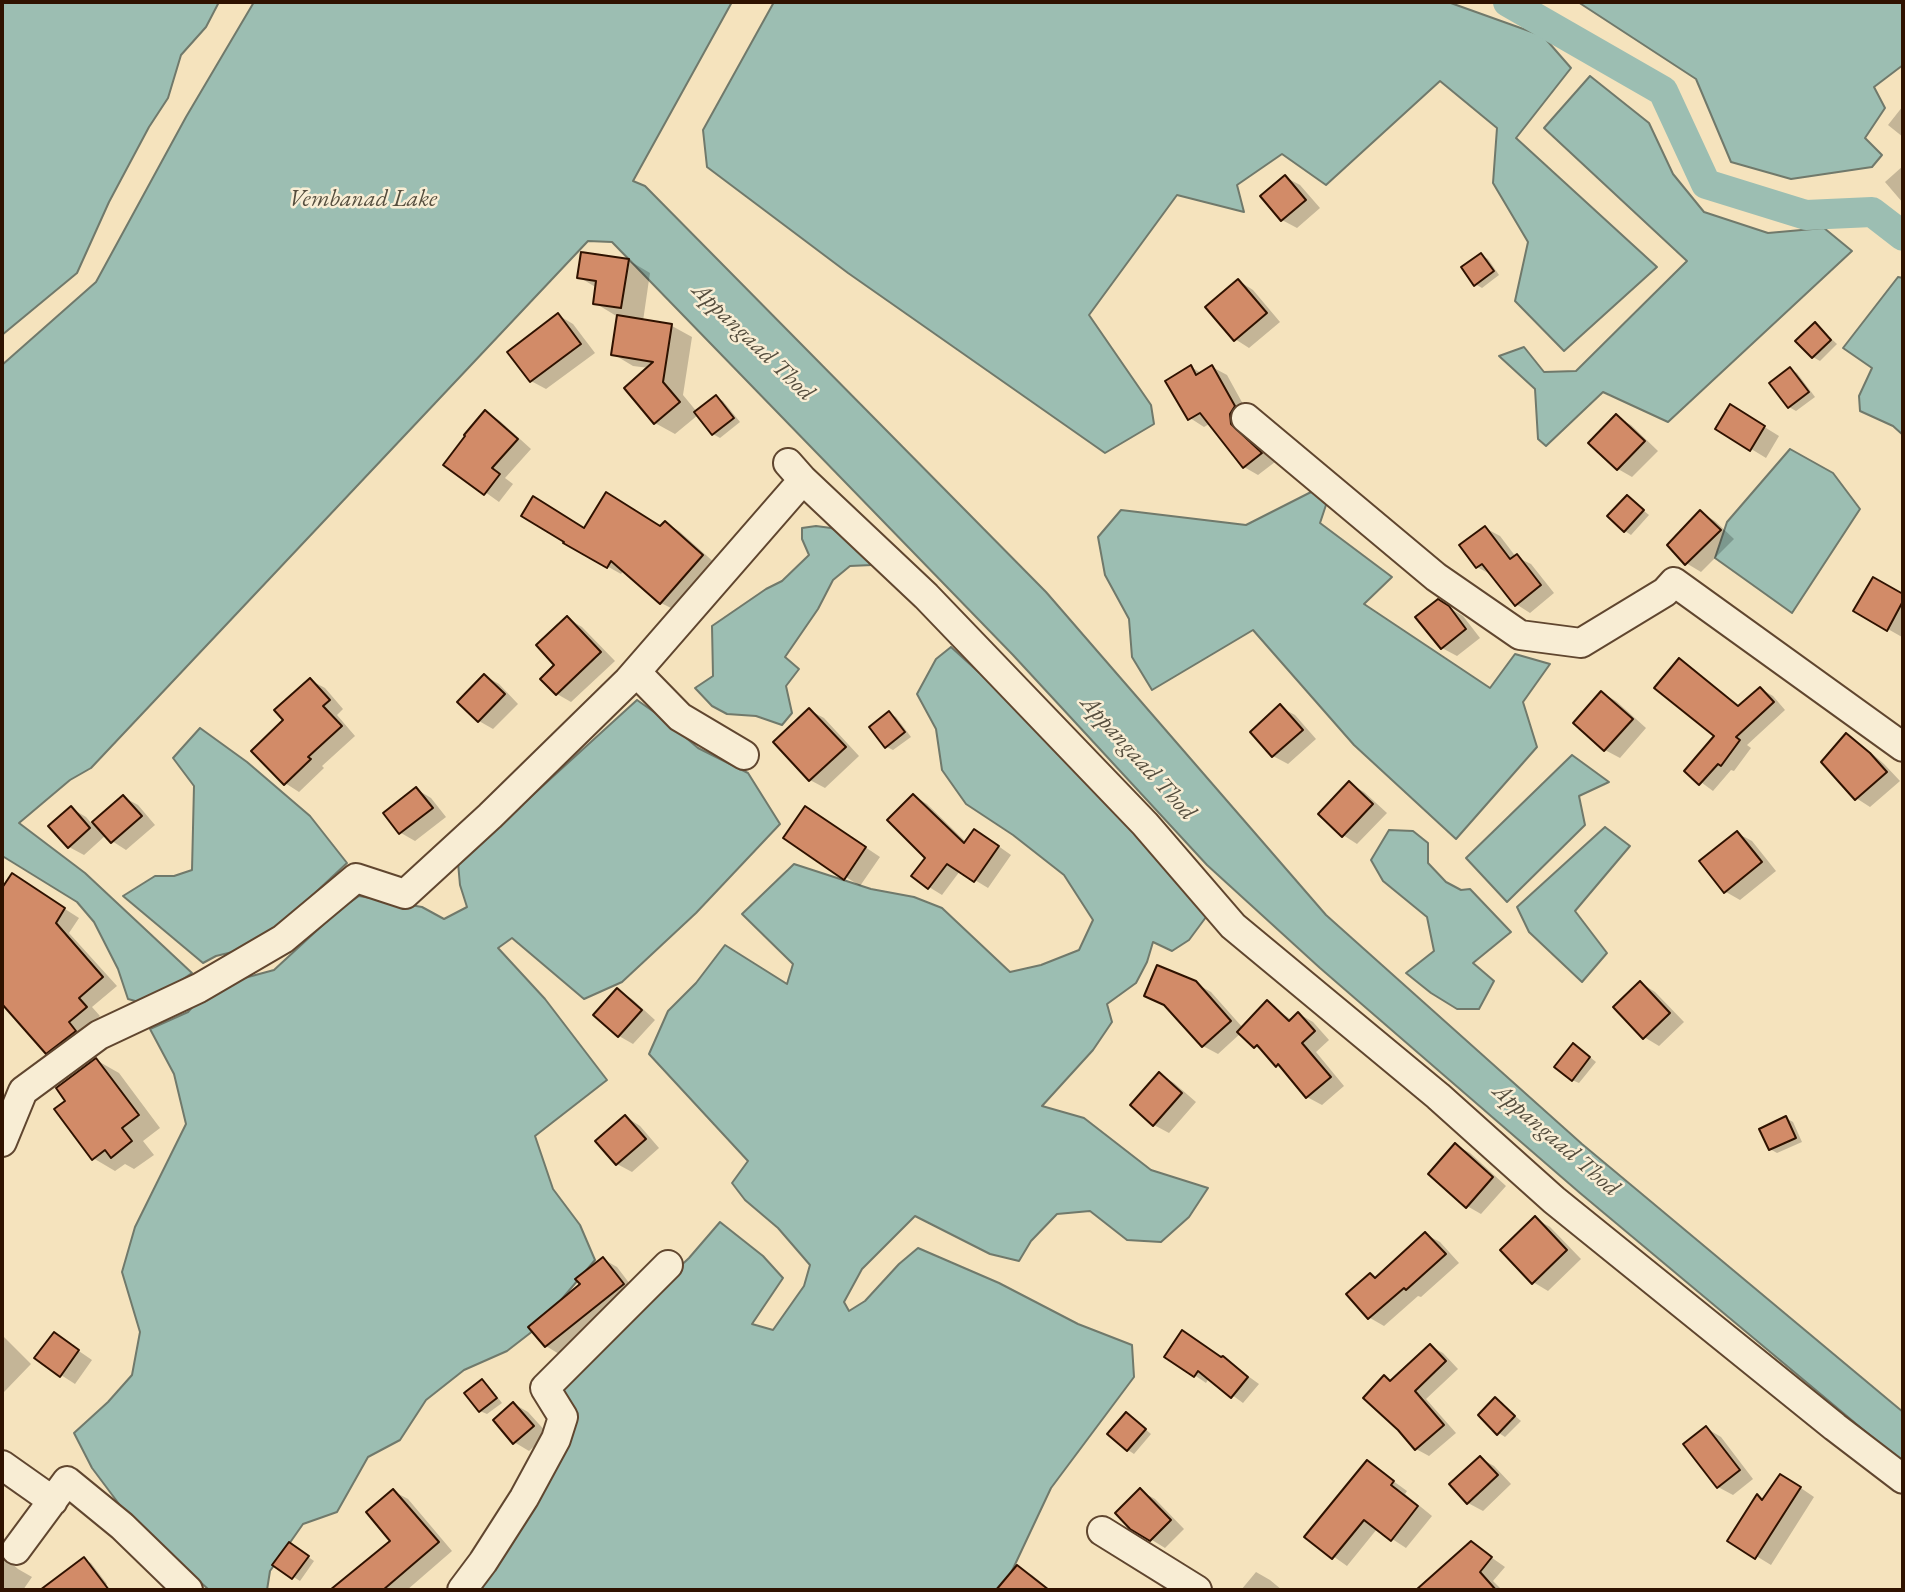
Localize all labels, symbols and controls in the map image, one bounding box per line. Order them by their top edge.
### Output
water label: Vembanad Lake [289,185,437,213]
water label: Appangaad Thod [686,276,820,408]
water label: Appangaad Thod [1074,689,1202,827]
water label: Appangaad Thod [1487,1077,1625,1203]

